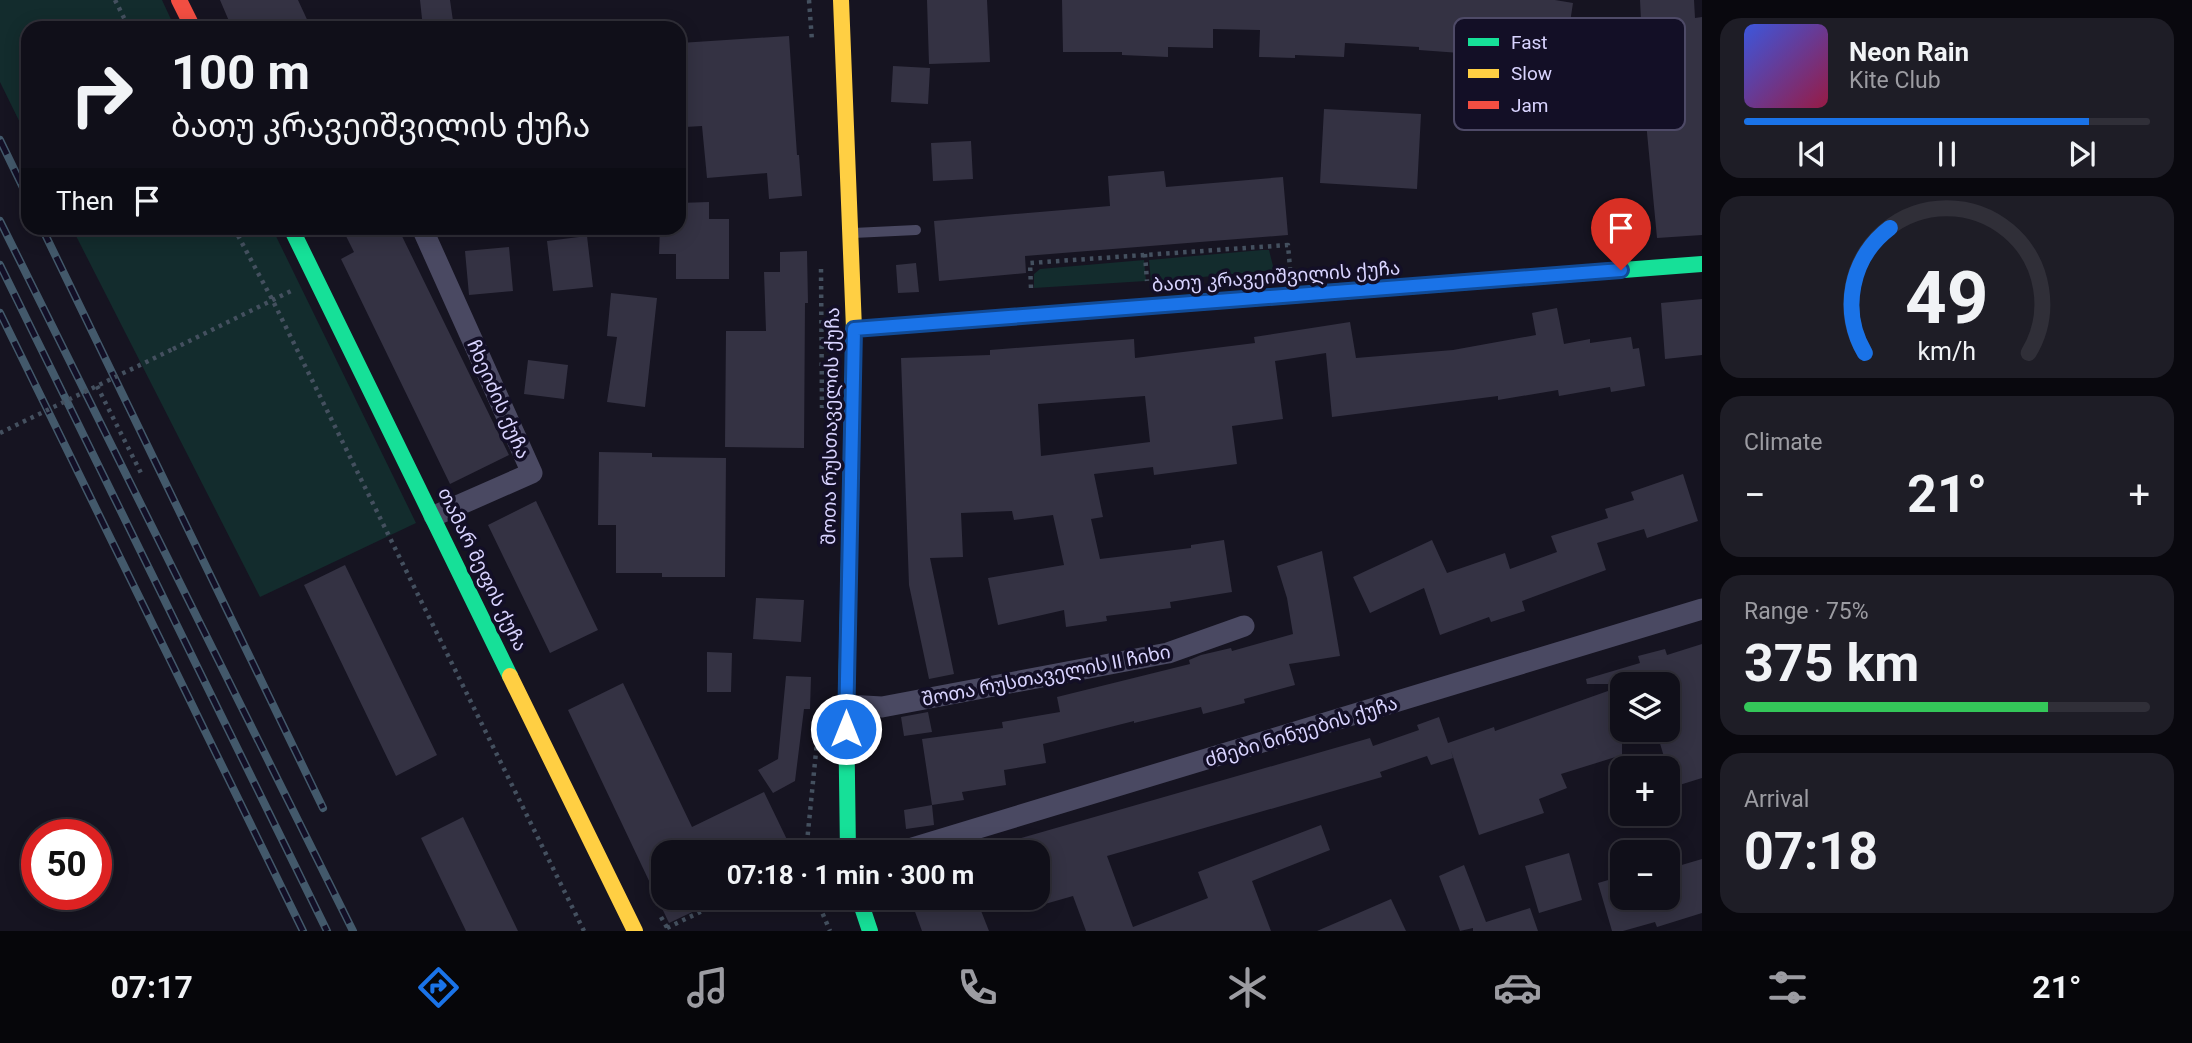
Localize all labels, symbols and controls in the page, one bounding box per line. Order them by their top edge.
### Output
legend [1454,18,1685,130]
text: Fast [1511,31,1548,54]
text: Neon Rain [1849,37,1969,67]
text: 100 m [171,44,310,101]
icon: right [56,49,147,140]
text: Slow [1511,62,1552,85]
text: Kite Club [1849,67,1941,94]
text: Jam [1511,94,1548,117]
text: ბათუ კრავეიშვილის ქუჩა [171,107,590,145]
icon: previous [1793,135,1831,173]
icon: pause [1928,135,1966,173]
icon: next [2063,135,2101,173]
icon: arrive [128,182,166,220]
text: Then [56,186,114,216]
pin [1591,198,1651,270]
icon: arrive [1602,209,1640,247]
street label: ბათუ კრავეიშვილის ქუჩა [1151,256,1401,298]
text: 49 [1905,256,1989,342]
street label: შოთა რუსთაველის ქუჩა [817,307,845,545]
street label: ჩხეიძის ქუჩა [462,336,535,462]
text: km/h [1918,337,1976,366]
text: Climate [1744,429,1823,456]
text: 21° [1907,464,1987,525]
text: − [1744,473,1766,517]
text: + [2128,473,2150,517]
street label: თამარ მეფის ქუჩა [433,484,532,655]
text: Range · 75% [1744,598,1869,625]
text: 375 km [1744,633,1919,694]
street label: შოთა რუსთაველის II ჩიხი [920,640,1173,712]
map controls [1610,672,1680,910]
button: layers [1610,672,1680,742]
street label: ძმები ნინუების ქუჩა [1202,691,1400,772]
position arrow [809,692,883,766]
button: + [1610,756,1680,826]
text: Arrival [1744,786,1809,813]
speed limit sign: 50 [21,819,112,910]
text: 07:18 [1744,821,1878,882]
button: − [1610,840,1680,910]
text: 07:18 · 1 min · 300 m [727,860,974,890]
icon: directions [414,963,463,1012]
icon: music [683,963,732,1012]
icon: phone [953,963,1002,1012]
icon: climate [1223,963,1272,1012]
icon: car [1493,963,1542,1012]
icon: filters [1763,963,1812,1012]
text: 07:17 [110,968,193,1006]
text: 21° [2032,968,2082,1006]

